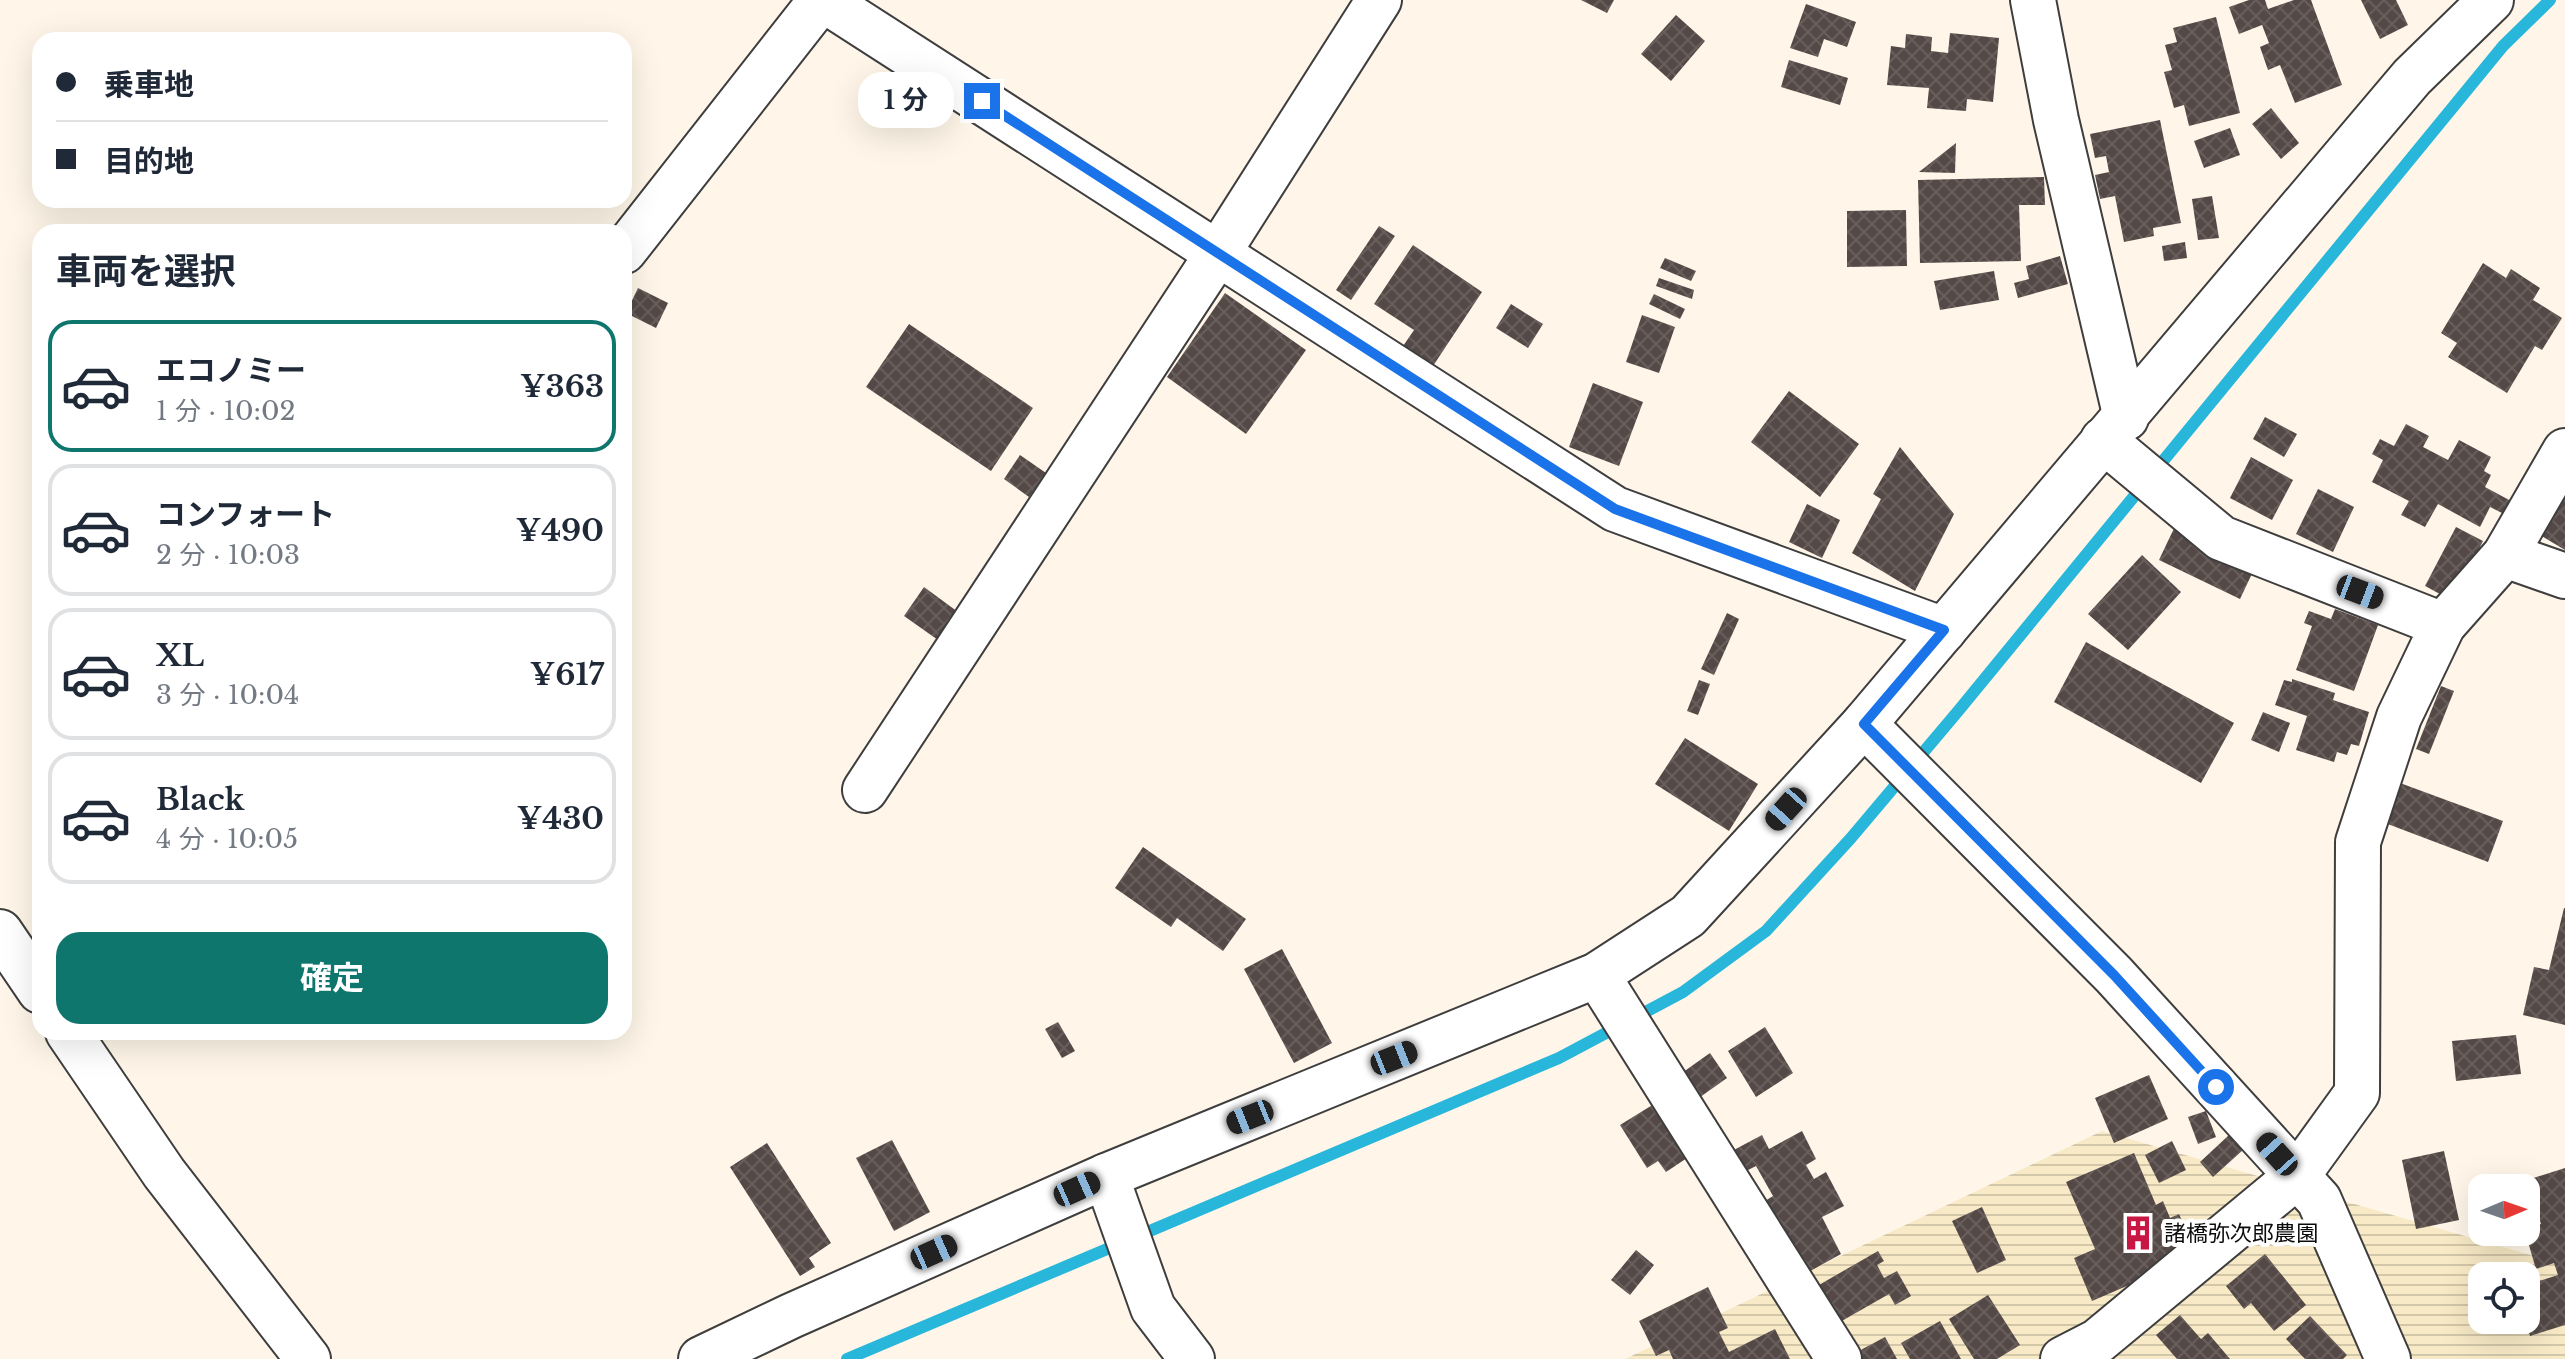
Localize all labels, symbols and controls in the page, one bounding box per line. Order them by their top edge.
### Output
text: 乗車地 [104,66,194,103]
callout: 1 分 [858,73,954,129]
route end [964,83,1000,119]
text: 1 分 [884,84,928,116]
text: 目的地 [104,143,194,180]
text: 車両を選択 [56,249,236,294]
icon: car [60,350,132,422]
text: エコノミー [156,352,306,389]
text: ¥363 [520,368,604,405]
text: 1 分 · 10:02 [156,395,296,427]
icon: car [60,494,132,566]
text: コンフォート [156,496,335,533]
text: ¥490 [516,512,604,549]
text: 2 分 · 10:03 [156,539,300,571]
car [2333,572,2387,612]
text: XL [156,637,204,674]
icon: car [60,638,132,710]
text: ¥617 [530,656,604,693]
text: 3 分 · 10:04 [156,679,299,711]
text: Black [156,781,244,818]
icon: car [60,782,132,854]
car [1761,783,1811,835]
text: ¥430 [517,800,604,837]
text: 4 分 · 10:05 [156,823,298,855]
button: 確定 [56,932,608,1024]
car [1367,1038,1421,1078]
route start [2198,1069,2234,1105]
car [1223,1097,1277,1137]
car [2252,1128,2302,1180]
car [1050,1168,1104,1210]
north arrow [2468,1174,2540,1246]
map controls [2468,1174,2540,1334]
building icon: 諸橋弥次郎農園 [2119,1214,2157,1252]
place label: 諸橋弥次郎農園 [2164,1220,2318,1247]
car [907,1231,961,1273]
button: locate [2468,1262,2540,1334]

